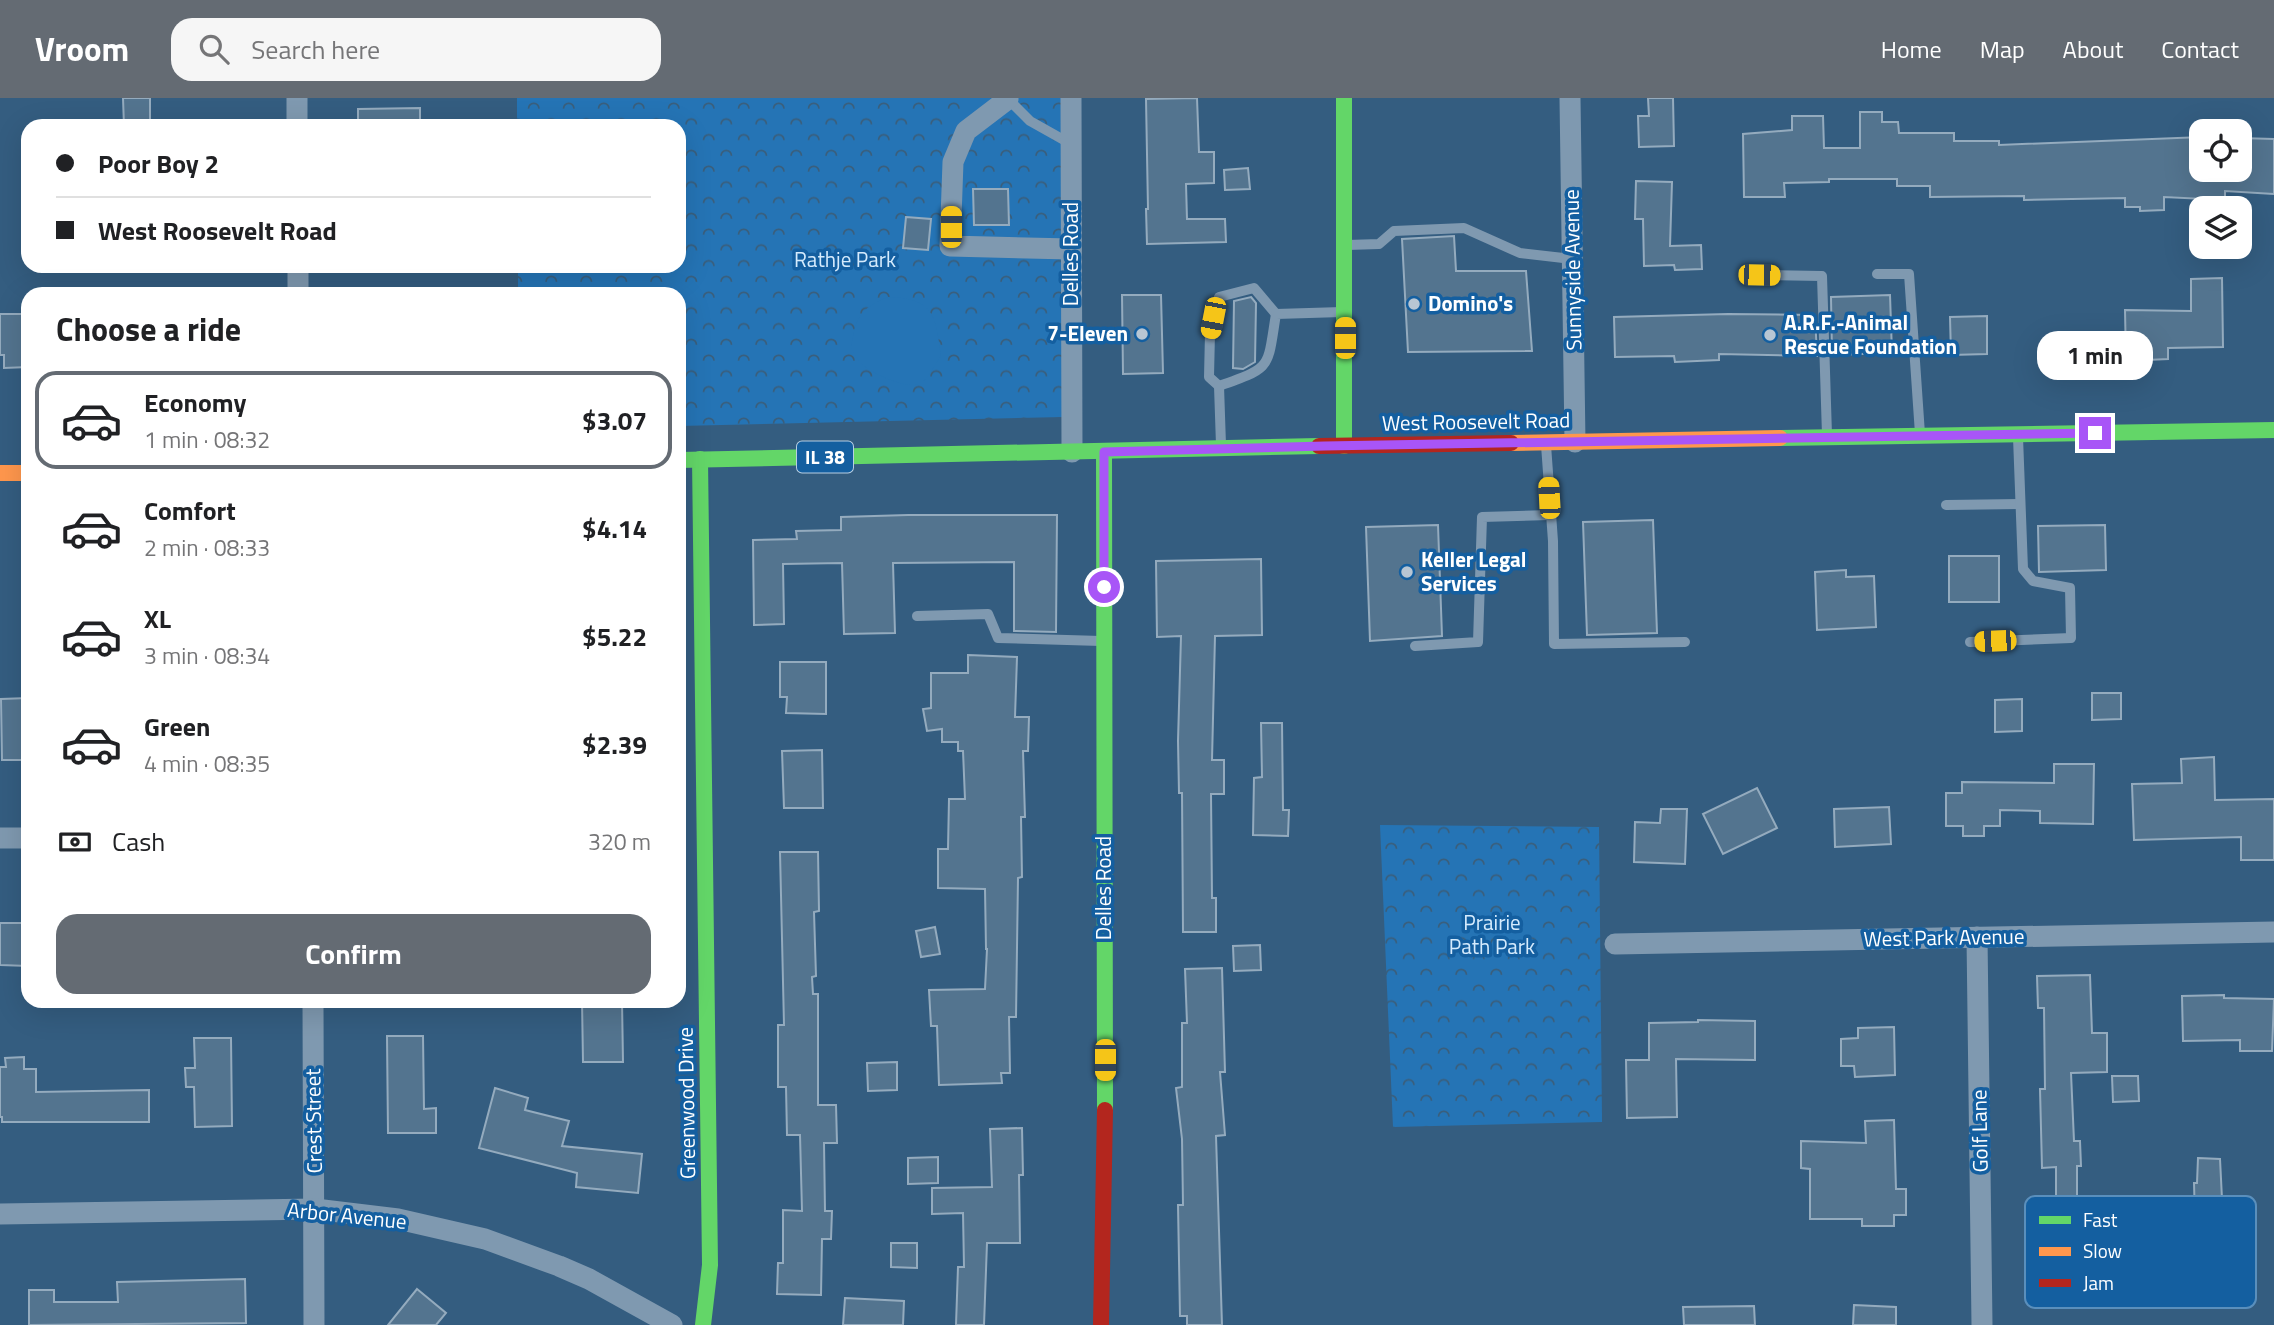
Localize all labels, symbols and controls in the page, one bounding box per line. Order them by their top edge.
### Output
search box [171,18,661,81]
text: Vroom [35,24,129,74]
icon: search [195,30,233,68]
text: Search here [251,30,380,69]
text: Home [1881,31,1942,67]
text: Map [1980,31,2025,67]
text: About [2063,31,2123,67]
text: Contact [2161,31,2239,67]
map controls [2189,119,2252,259]
button: locate [2189,119,2252,182]
text: Poor Boy 2 [98,144,219,183]
street label: Sunnyside Avenue [1555,189,1589,351]
button: layers [2189,196,2252,259]
street label: Delles Road [1054,202,1086,306]
car [941,206,962,248]
text: West Roosevelt Road [98,211,337,250]
park label: Rathje Park [794,243,896,275]
car [1738,264,1781,286]
place label: Domino's [1428,287,1513,319]
car [1199,295,1228,341]
marker: Domino's [1406,296,1422,312]
text: Choose a ride [56,305,241,353]
place label: A.R.F.-Animal Rescue Foundation [1784,306,1957,362]
place label: 7-Eleven [1047,317,1128,349]
car [1335,317,1356,359]
marker: 7-Eleven [1134,326,1150,342]
marker: A.R.F.-Animal Rescue Foundation [1762,327,1778,343]
callout: 1 min [2037,331,2153,380]
text: 1 min [2067,338,2123,373]
text: Economy [144,383,246,422]
icon: car [60,389,123,452]
text: $3.07 [582,401,647,440]
street label: West Roosevelt Road [1381,403,1570,439]
route end [2079,417,2111,449]
text: 1 min · 08:32 [144,422,270,457]
road number: IL 38 [797,442,853,472]
car [1538,476,1561,520]
text: Comfort [144,491,236,530]
icon: car [60,497,123,560]
text: $4.14 [582,509,647,548]
text: 2 min · 08:33 [144,530,270,565]
place label: Keller Legal Services [1421,543,1527,599]
marker: Keller Legal Services [1399,564,1415,580]
route start [1088,571,1120,603]
text: XL [144,599,171,638]
icon: car [60,605,123,668]
text: $5.22 [582,617,647,656]
car [1974,630,2017,652]
text: 3 min · 08:34 [144,638,270,673]
text: Green [144,707,210,746]
icon: car [60,713,123,776]
text: $2.39 [582,725,647,764]
text: 4 min · 08:35 [144,746,270,781]
text: Cash [112,822,165,861]
icon: cash [56,823,94,861]
text: 320 m [588,824,651,859]
street label: Delles Road [1087,836,1119,940]
park label: Prairie Path Park [1449,906,1535,962]
button: Confirm [56,914,651,994]
street label: West Park Avenue [1863,920,2025,954]
street label: Greenwood Drive [669,1027,703,1179]
car [1095,1039,1116,1081]
street label: Crest Street [296,1068,330,1174]
street label: Golf Lane [1962,1089,1996,1173]
street label: Arbor Avenue [286,1193,408,1237]
legend [2025,1196,2256,1308]
text: Fast [2083,1205,2118,1234]
text: Slow [2083,1236,2122,1265]
text: Jam [2083,1268,2114,1297]

